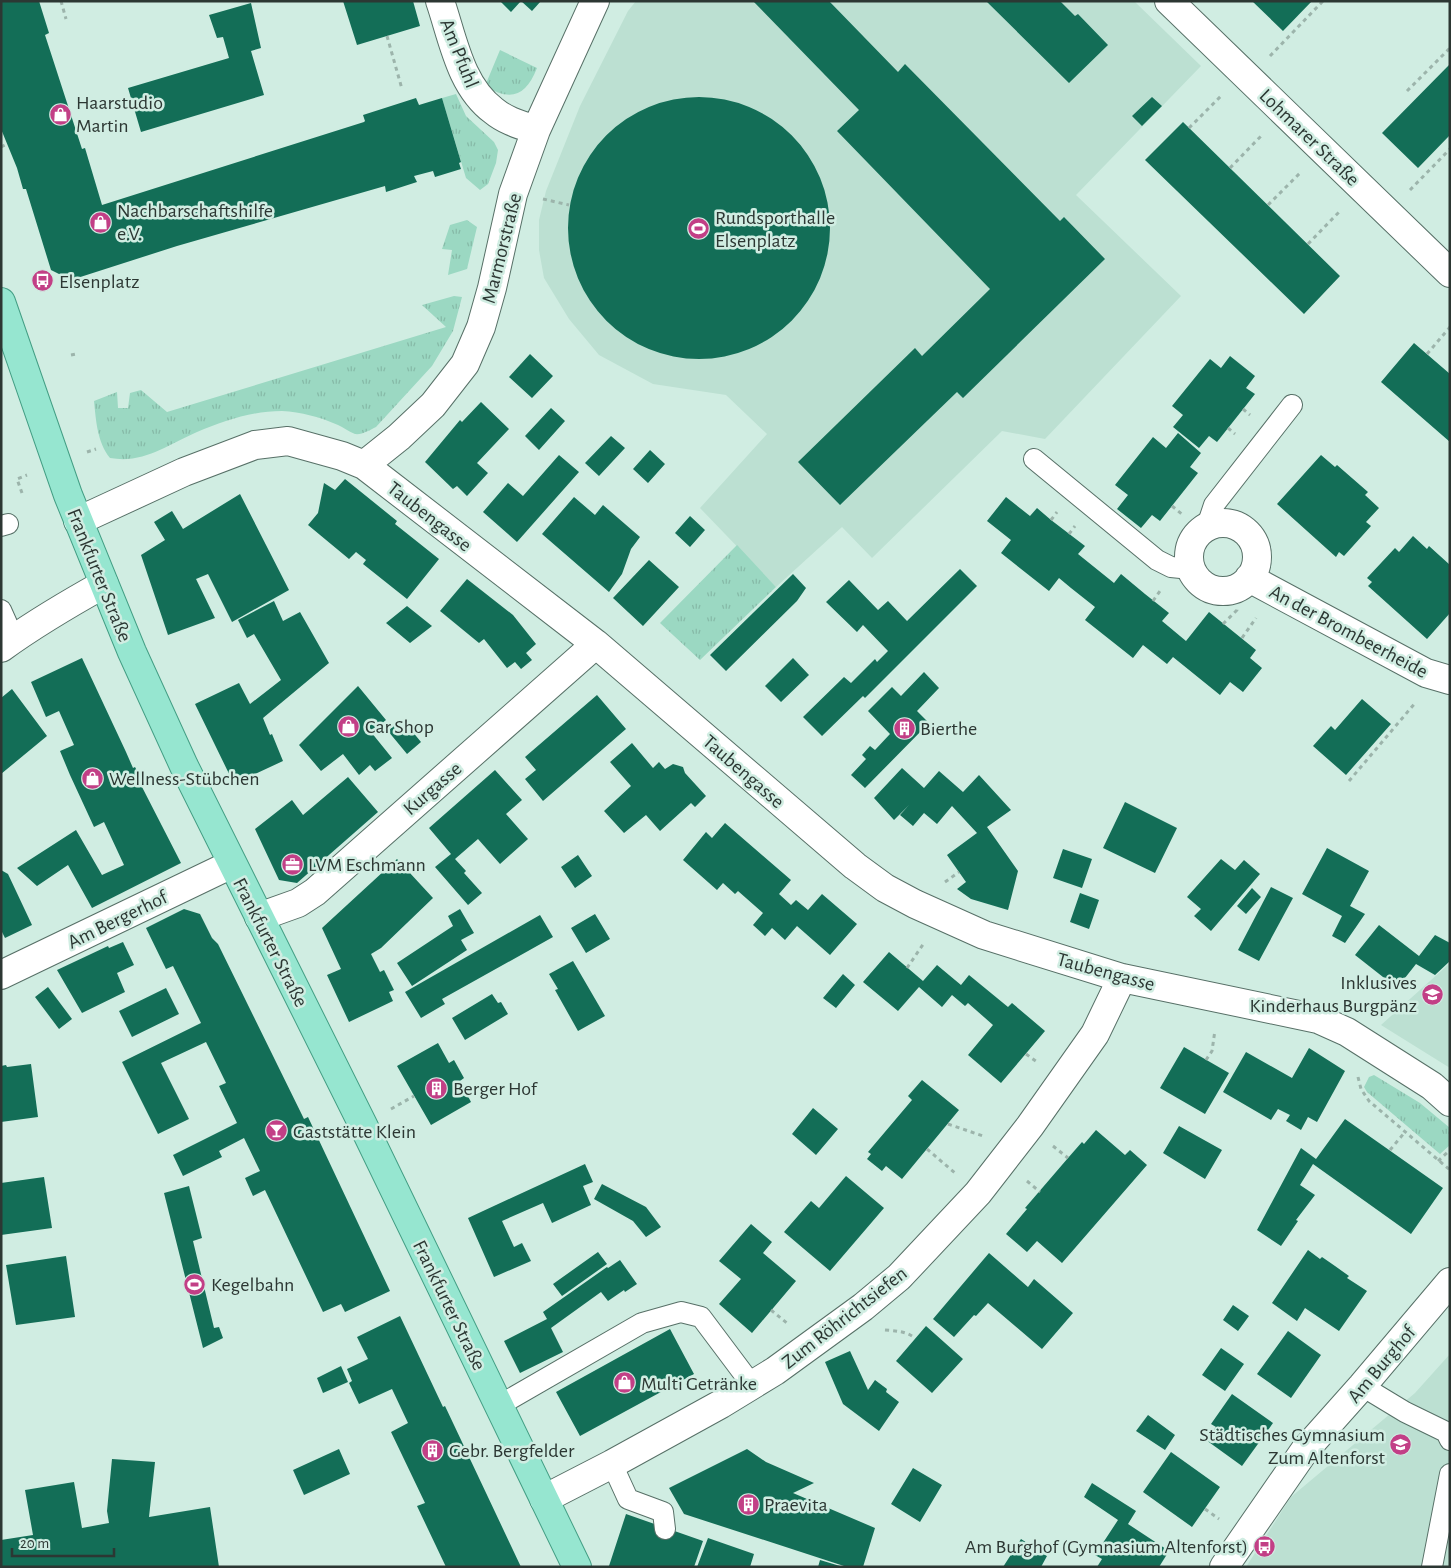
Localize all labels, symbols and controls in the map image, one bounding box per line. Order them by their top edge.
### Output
street label: Am Pfuhl [436,16,482,91]
street label: Lohmarer Straße [1256,85,1363,190]
place label: Haarstudio Martin [76,93,163,136]
shop icon: Haarstudio Martin [48,102,72,126]
street label: Marmorstraße [479,191,525,305]
place label: Nachbarschaftshilfe e.V. [117,201,273,244]
place label: Rundsporthalle Elsenplatz [715,208,835,251]
shop icon: Nachbarschaftshilfe e.V. [89,210,113,234]
sports icon: Rundsporthalle Elsenplatz [687,216,711,240]
bus stop icon: Elsenplatz [31,269,55,293]
place label: Elsenplatz [59,272,139,292]
street label: Taubengasse [384,478,475,556]
street label: Frankfurter Straße [63,506,135,645]
street label: An der Brombeerheide [1266,582,1431,682]
shop icon: Car Shop [337,714,361,738]
building icon: Bierthe [892,716,916,740]
place label: Car Shop [365,717,434,737]
place label: Bierthe [920,719,977,739]
street label: Taubengasse [699,731,788,812]
street label: Kurgasse [400,758,466,819]
shop icon: Wellness-Stübchen [81,766,105,790]
place label: Wellness-Stübchen [109,769,260,789]
office icon: LVM Eschmann [280,852,304,876]
place label: LVM Eschmann [308,855,426,875]
street label: Frankfurter Straße [229,875,311,1010]
street label: Am Bergerhof [64,887,171,953]
street label: Taubengasse [1055,949,1157,995]
place label: Inklusives Kinderhaus Burgpänz [1250,973,1417,1016]
school or university icon: Inklusives Kinderhaus Burgpänz [1421,982,1445,1006]
building icon: Berger Hof [425,1076,449,1100]
place label: Berger Hof [453,1079,538,1099]
bar icon: Gaststätte Klein [265,1119,289,1143]
place label: Gaststätte Klein [293,1122,416,1142]
street label: Frankfurter Straße [409,1237,489,1374]
street label: Zum Röhrichtsiefen [778,1263,911,1373]
sports icon: Kegelbahn [183,1272,207,1296]
place label: Kegelbahn [211,1275,294,1295]
street label: Am Burghof [1344,1322,1420,1407]
shop icon: Multi Getränke [613,1371,637,1395]
place label: Multi Getränke [641,1374,757,1394]
place label: Städtisches Gymnasium Zum Altenforst [1199,1425,1386,1468]
school or university icon: Städtisches Gymnasium Zum Altenforst [1389,1433,1413,1457]
building icon: Gebr. Bergfelder [421,1438,445,1462]
place label: Gebr. Bergfelder [449,1441,575,1461]
building icon: Praevita [736,1492,760,1516]
place label: Praevita [764,1495,828,1515]
scale bar [12,1526,115,1558]
bus stop icon: Am Burghof (Gymnasium Altenforst) [1252,1534,1276,1558]
text: 20 m [20,1536,49,1551]
place label: Am Burghof (Gymnasium Altenforst) [965,1537,1248,1557]

